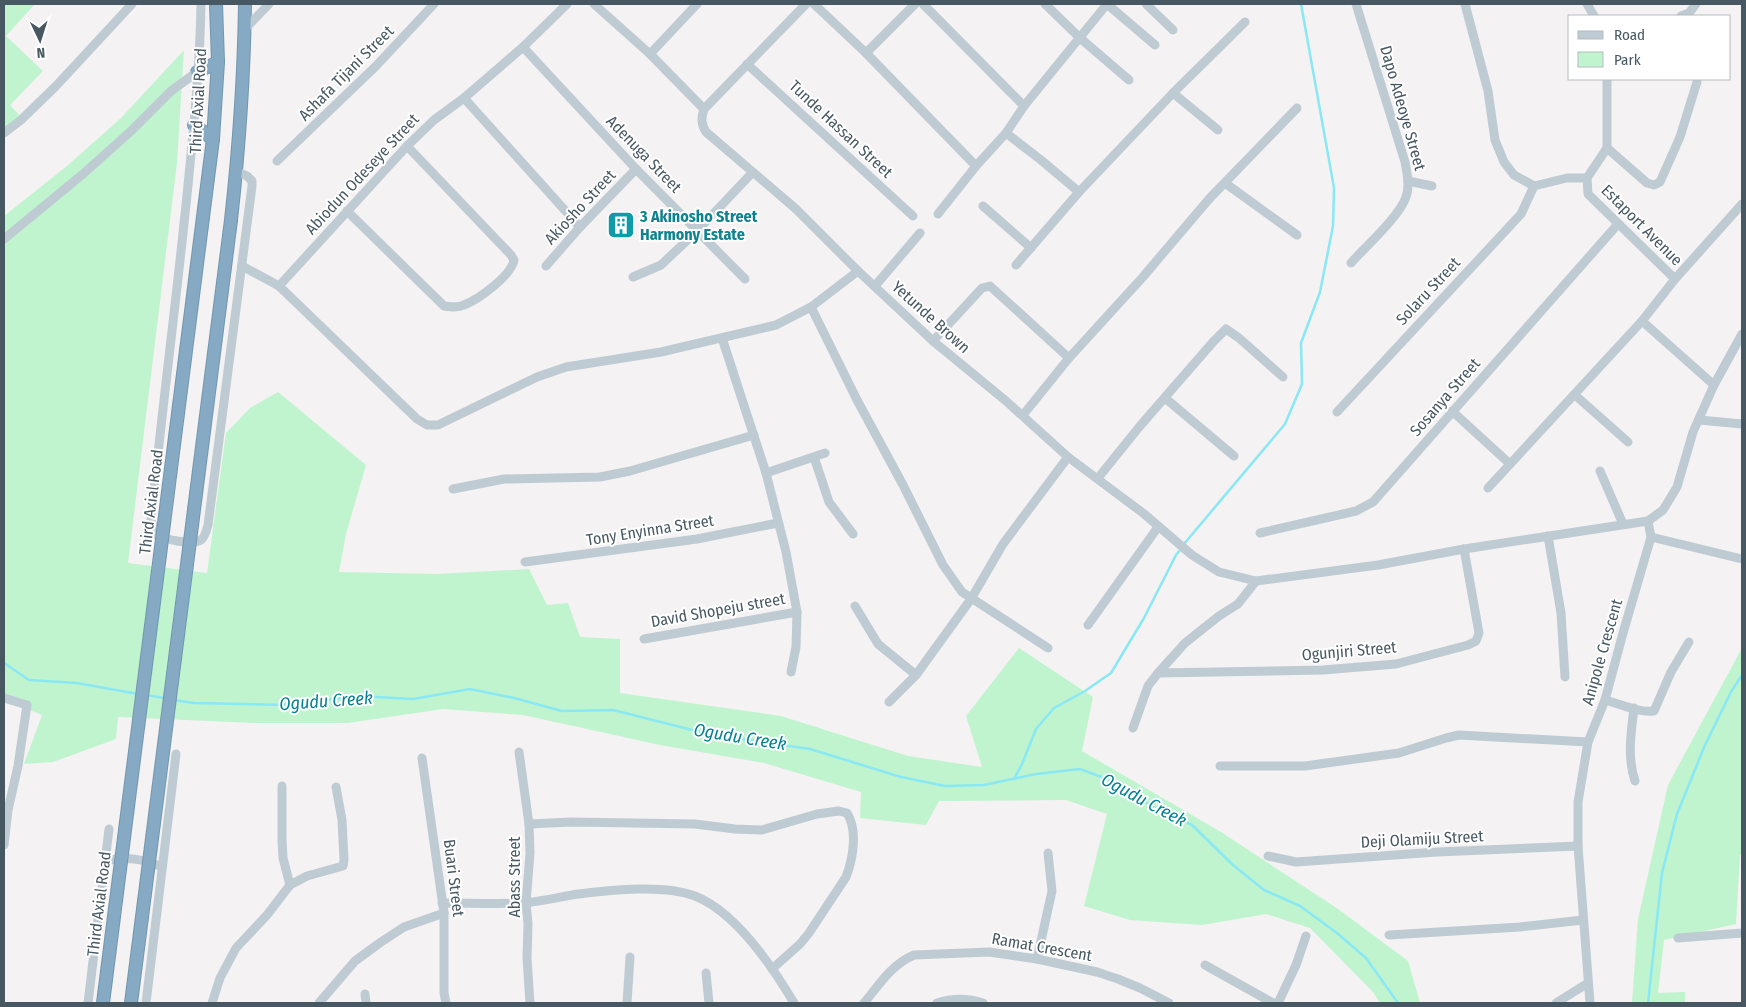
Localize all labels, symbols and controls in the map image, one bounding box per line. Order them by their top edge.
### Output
north arrow [15,15,65,65]
legend [1568,15,1731,80]
street label: Ashafa Tijani Street [295,21,398,124]
text: Road [1614,26,1645,44]
street label: Dapo Adeoye Street [1376,43,1430,173]
text: N [36,44,46,61]
street label: Third Axial Road [186,48,210,154]
text: Park [1614,51,1641,69]
street label: Tunde Hassan Street [786,76,897,182]
street label: Abiodun Odeseye Street [301,109,423,238]
street label: Adenuga Street [602,111,686,197]
street label: Akiosho Street [541,165,620,248]
street label: Estaport Avenue [1598,181,1687,270]
place label: 3 Akinosho Street Harmony Estate [639,207,758,244]
building icon: 3 Akinosho Street Harmony Estate [606,210,636,240]
street label: Solaru Street [1392,253,1465,329]
street label: Yetunde Brown [888,277,974,357]
street label: Sosanya Street [1406,354,1485,440]
street label: Third Axial Road [135,448,167,556]
street label: Tony Enyinna Street [585,510,716,549]
street label: David Shopeju street [649,589,787,631]
street label: Anipole Crescent [1578,596,1626,707]
street label: Ogunjiri Street [1301,637,1398,665]
water label: Ogudu Creek [279,687,373,715]
water label: Ogudu Creek [692,719,788,755]
water label: Ogudu Creek [1098,768,1190,832]
street label: Deji Olamiju Street [1360,826,1485,852]
street label: Abass Street [505,836,524,918]
street label: Buari Street [440,838,468,918]
street label: Third Axial Road [83,850,115,958]
street label: Ramat Crescent [990,929,1094,965]

